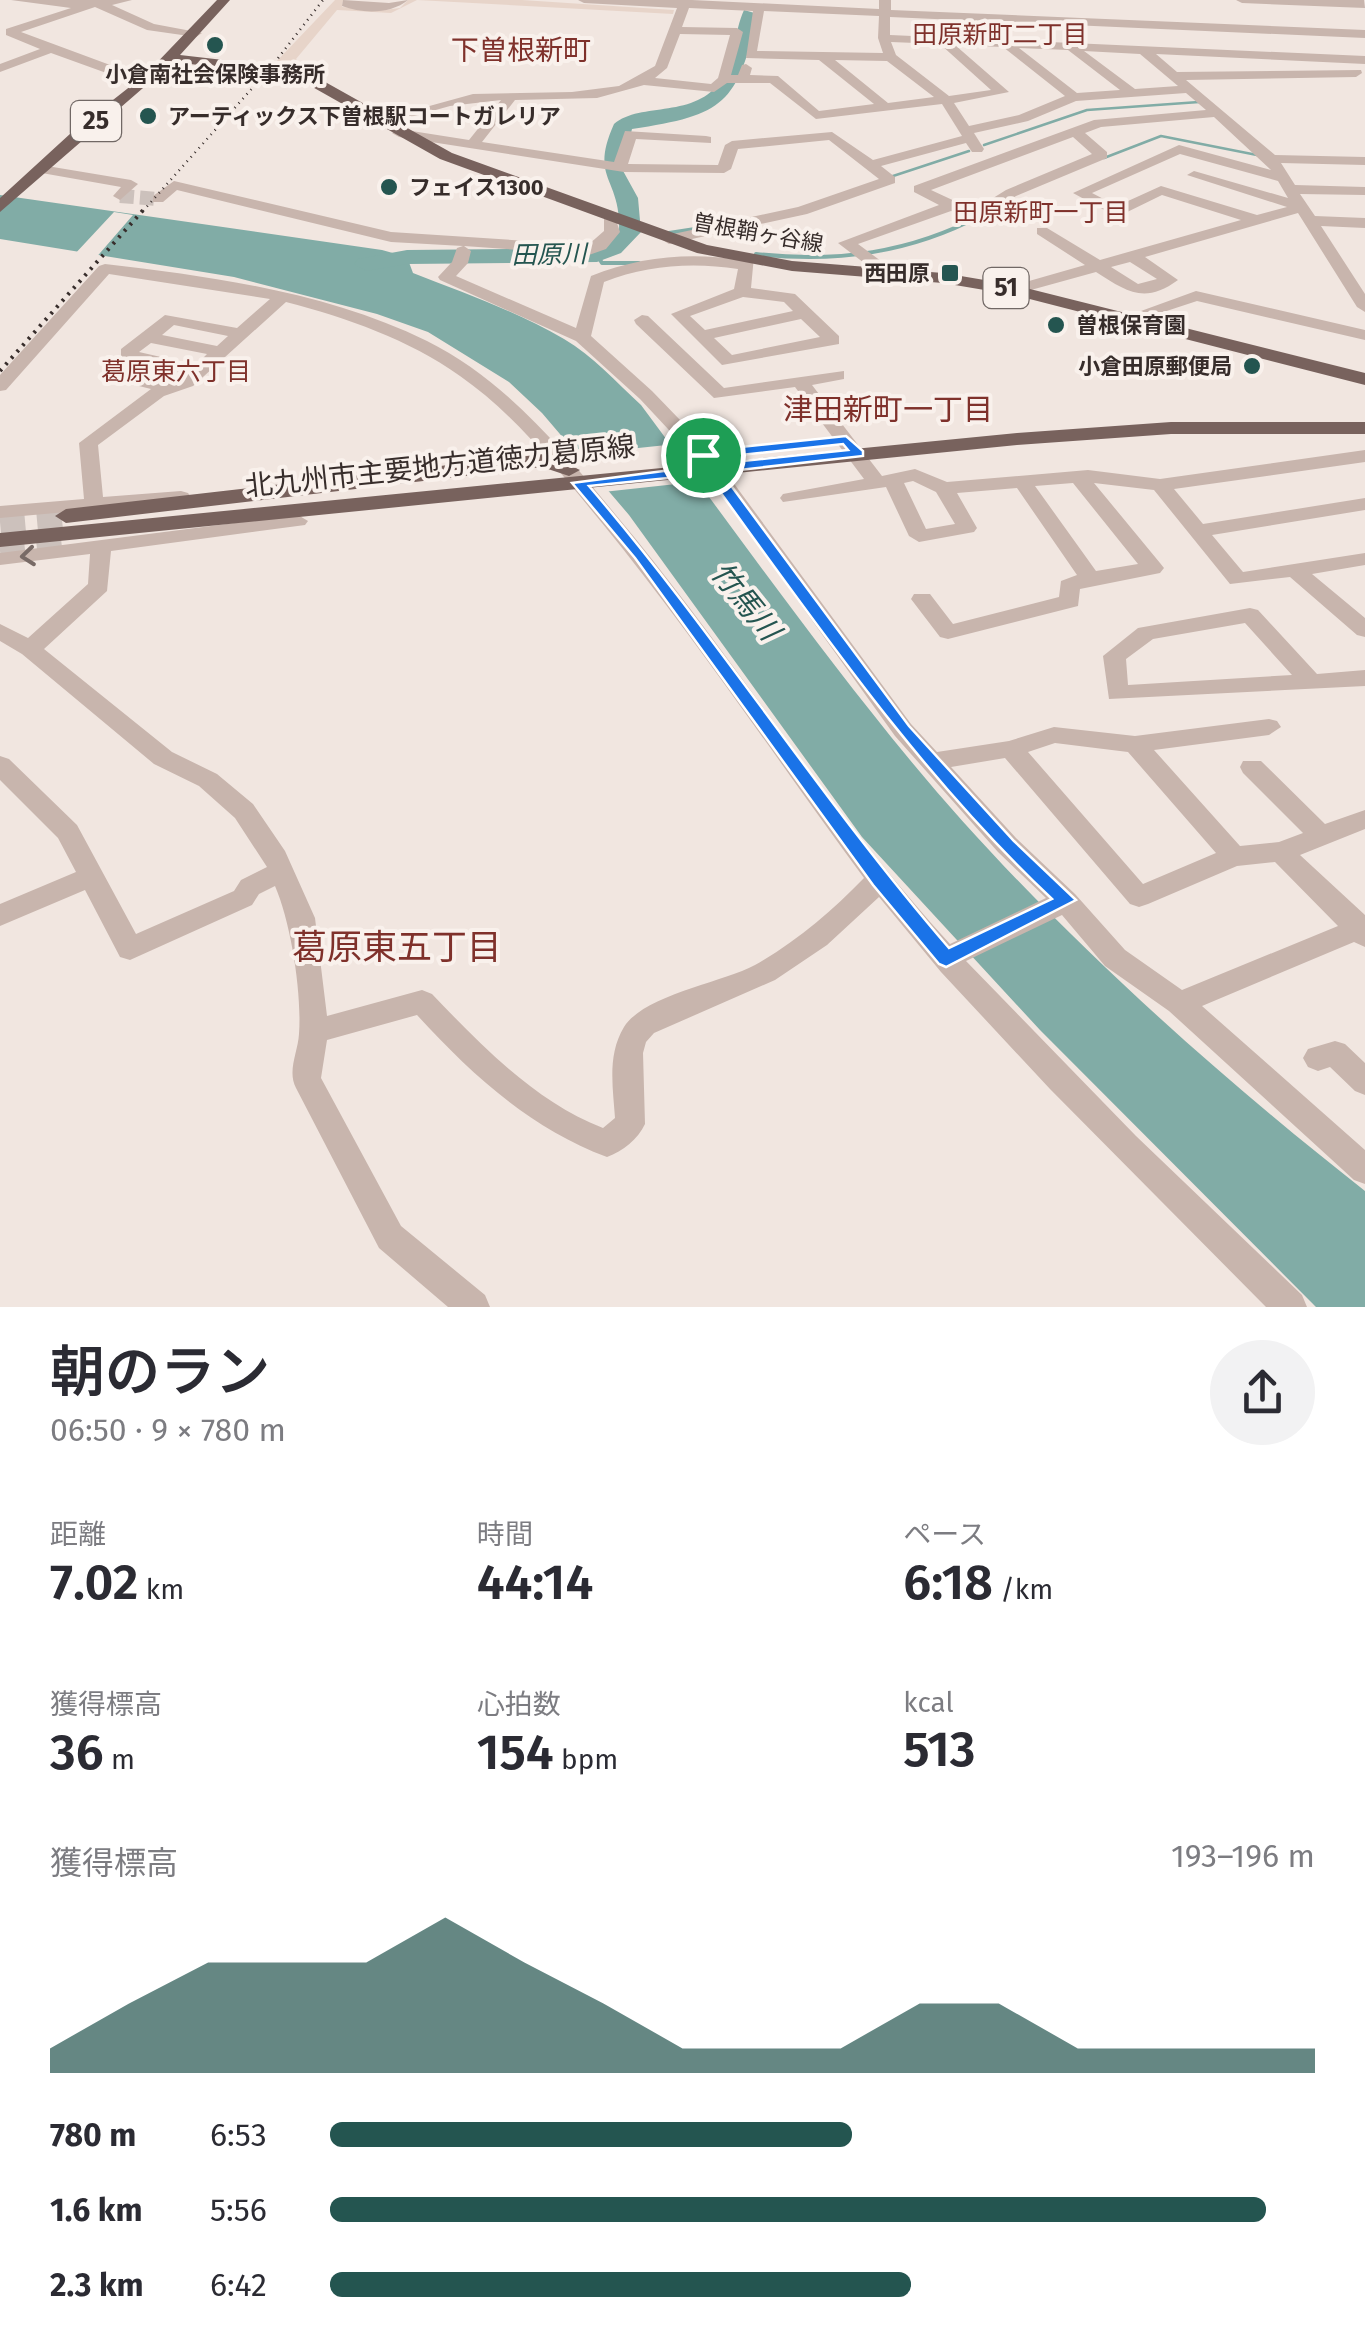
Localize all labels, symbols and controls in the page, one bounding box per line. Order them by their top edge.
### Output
district label: 田原新町二丁目 [912,20,1088,50]
marker: 小倉南社会保険事務所 [204,34,226,56]
district label: 下曽根新町 [451,34,591,67]
place label: 小倉南社会保険事務所 [105,61,325,88]
road number: 25 [71,101,121,141]
place label: アーティックス下曽根駅コートガレリア [168,103,561,130]
marker: アーティックス下曽根駅コートガレリア [137,105,159,127]
place label: フェイス1300 [409,174,544,201]
marker: フェイス1300 [378,176,400,198]
district label: 田原新町一丁目 [953,198,1129,228]
street label: 曽根鞘ヶ谷線 [691,208,825,258]
water label: 田原川 [511,239,590,271]
place label: 西田原 [864,260,930,287]
marker: 西田原 [939,262,961,284]
road number: 51 [984,268,1028,308]
place label: 曽根保育園 [1076,312,1186,339]
marker: 曽根保育園 [1045,314,1067,336]
place label: 小倉田原郵便局 [1078,353,1232,380]
marker: 小倉田原郵便局 [1241,355,1263,377]
district label: 葛原東六丁目 [101,357,251,387]
district label: 津田新町一丁目 [783,392,993,428]
pin [661,413,746,498]
icon: arrive [676,428,731,483]
street label: 北九州市主要地方道徳力葛原線 [243,429,637,503]
one-way arrow [19,545,35,566]
water label: 竹馬川 [703,555,789,650]
district label: 葛原東五丁目 [292,926,502,968]
text: 朝のラン [50,1340,270,1406]
button: share [1210,1340,1315,1445]
text: 06:50 · 9 × 780 m [50,1411,286,1449]
text: 距離 [50,1518,106,1551]
text: 時間 [477,1518,533,1551]
text: ペース [903,1518,986,1551]
text: 7.02 [50,1552,138,1612]
text: 44:14 [477,1552,593,1612]
text: 6:18 [903,1552,993,1612]
text: km [138,1573,184,1606]
text: /km [993,1573,1053,1606]
text: kcal [903,1686,954,1719]
text: 獲得標高 [50,1688,162,1721]
text: 心拍数 [477,1688,561,1721]
text: 513 [903,1719,975,1779]
text: 36 [50,1722,104,1782]
text: 154 [477,1722,554,1782]
text: m [104,1743,135,1776]
text: bpm [554,1743,618,1776]
text: 193–196 m [1171,1837,1315,1875]
text: 獲得標高 [50,1844,178,1882]
text: 780 m [50,2116,136,2154]
text: 6:53 [210,2116,267,2154]
text: 1.6 km [50,2191,143,2229]
text: 5:56 [210,2191,267,2229]
text: 2.3 km [50,2266,144,2304]
text: 6:42 [210,2266,267,2304]

